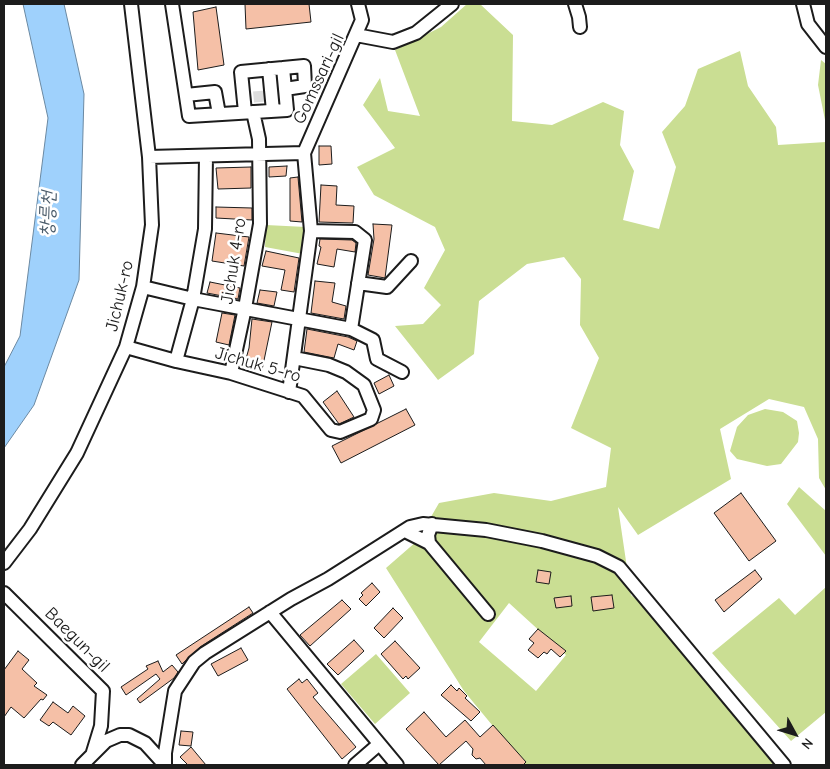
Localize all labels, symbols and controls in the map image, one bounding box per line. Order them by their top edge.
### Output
street label: Gomssari-gil [289,30,349,128]
water label: 창릉천 [36,191,60,237]
street label: Jichuk 4-ro [217,216,251,306]
street label: Jichuk-ro [101,258,139,334]
street label: Jichuk 5-ro [213,343,303,387]
street label: Baegun-gil [40,603,114,677]
north arrow [770,709,820,759]
text: N [798,735,817,753]

